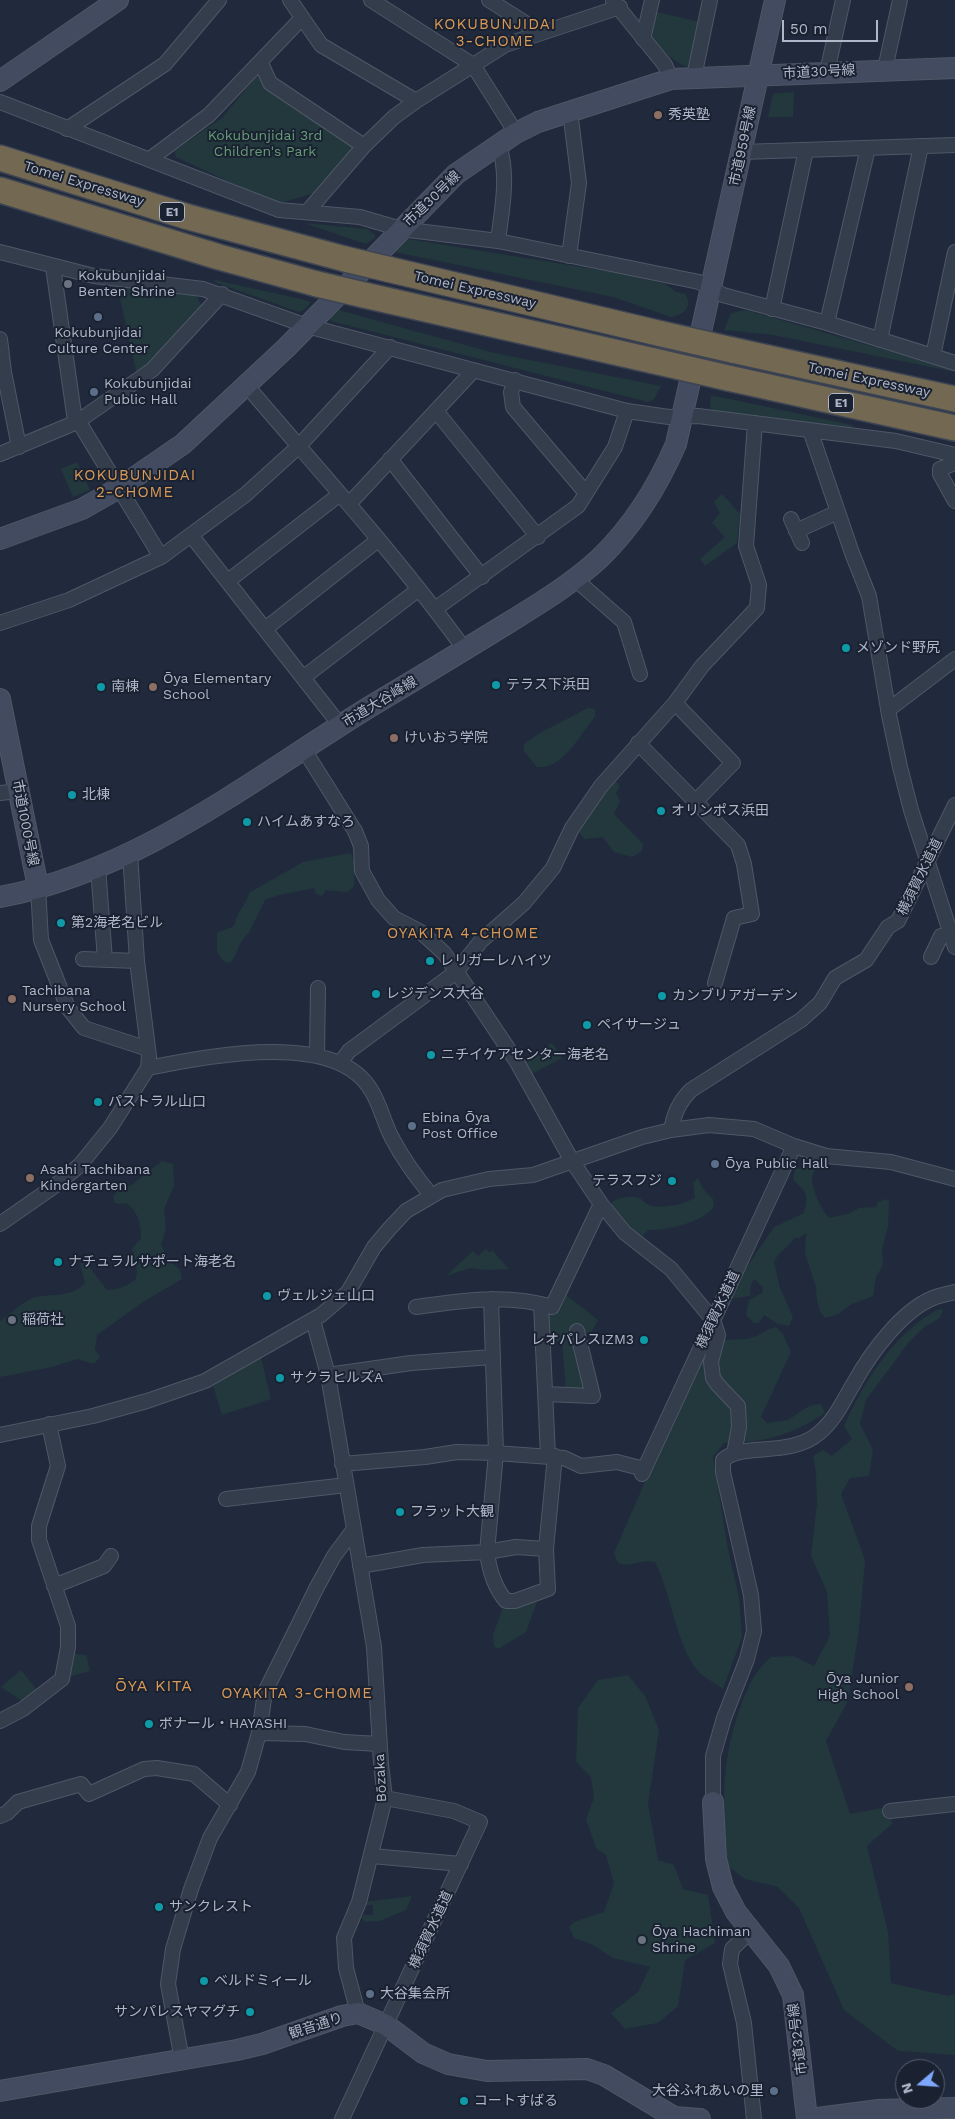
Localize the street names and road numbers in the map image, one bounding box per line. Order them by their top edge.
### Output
street label: 市道30号線 [782,62,856,82]
street label: 市道959号線 [726,104,760,188]
street label: Tomei Expressway [22,158,146,210]
street label: 市道30号線 [400,168,464,230]
road number: E1 [160,202,184,222]
street label: Tomei Expressway [412,268,538,312]
street label: Tomei Expressway [806,359,932,401]
road number: E1 [828,393,854,412]
street label: 市道大谷峰線 [340,673,420,731]
street label: 市道1000号線 [8,778,42,868]
street label: 横須賀水道道 [894,836,946,918]
street label: 横須賀水道道 [693,1268,743,1352]
street label: Bōzaka [371,1753,391,1803]
street label: 横須賀水道道 [406,1888,456,1972]
street label: 市道32号線 [785,2002,811,2076]
street label: 観音通り [287,2009,345,2043]

